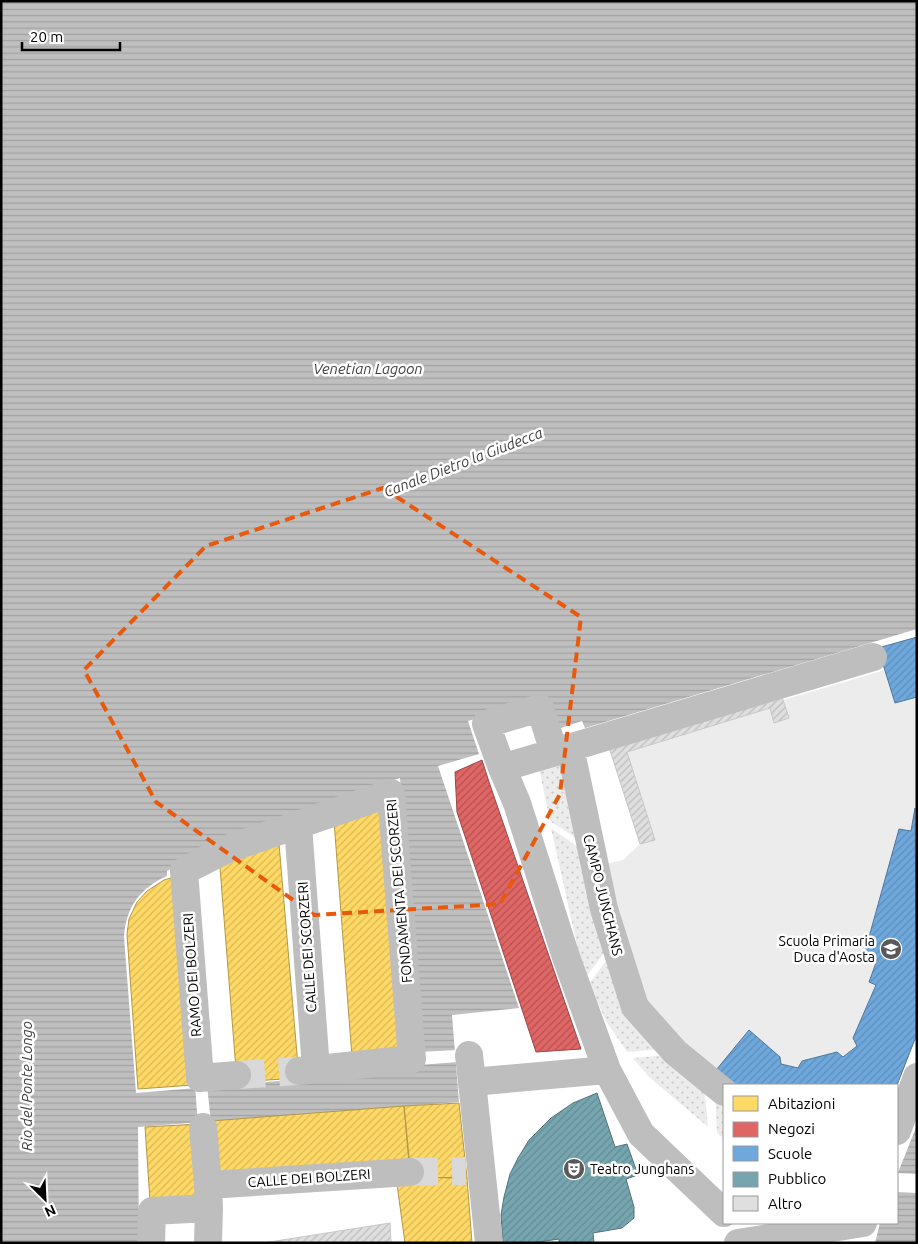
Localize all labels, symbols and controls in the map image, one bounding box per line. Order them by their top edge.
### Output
scale bar [22,20,120,52]
text: 20 m [30,28,63,45]
water label: Venetian Lagoon [313,360,423,377]
water label: Canale Dietro la Giudecca [381,424,545,500]
street label: FONDAMENTA DEI SCORZERI [383,798,415,984]
street label: CAMPO JUNGHANS [580,833,626,957]
street label: CALLE DEI SCORZERI [294,881,320,1013]
street label: RAMO DEI BOLZERI [180,913,204,1037]
place label: Scuola Primaria Duca d'Aosta [779,933,875,965]
school or university icon: Scuola Primaria Duca d'Aosta [879,937,903,961]
water label: Rio del Ponte Longo [18,1021,35,1151]
legend [723,1084,898,1224]
text: Abitazioni [768,1095,835,1112]
text: Negozi [768,1120,815,1137]
text: Scuole [768,1145,812,1162]
theatre icon: Teatro Junghans [562,1157,586,1181]
place label: Teatro Junghans [590,1161,694,1177]
street label: CALLE DEI BOLZERI [247,1166,371,1190]
text: Pubblico [768,1170,826,1187]
north arrow [20,1174,70,1224]
text: Altro [768,1195,802,1212]
text: N [42,1201,58,1220]

